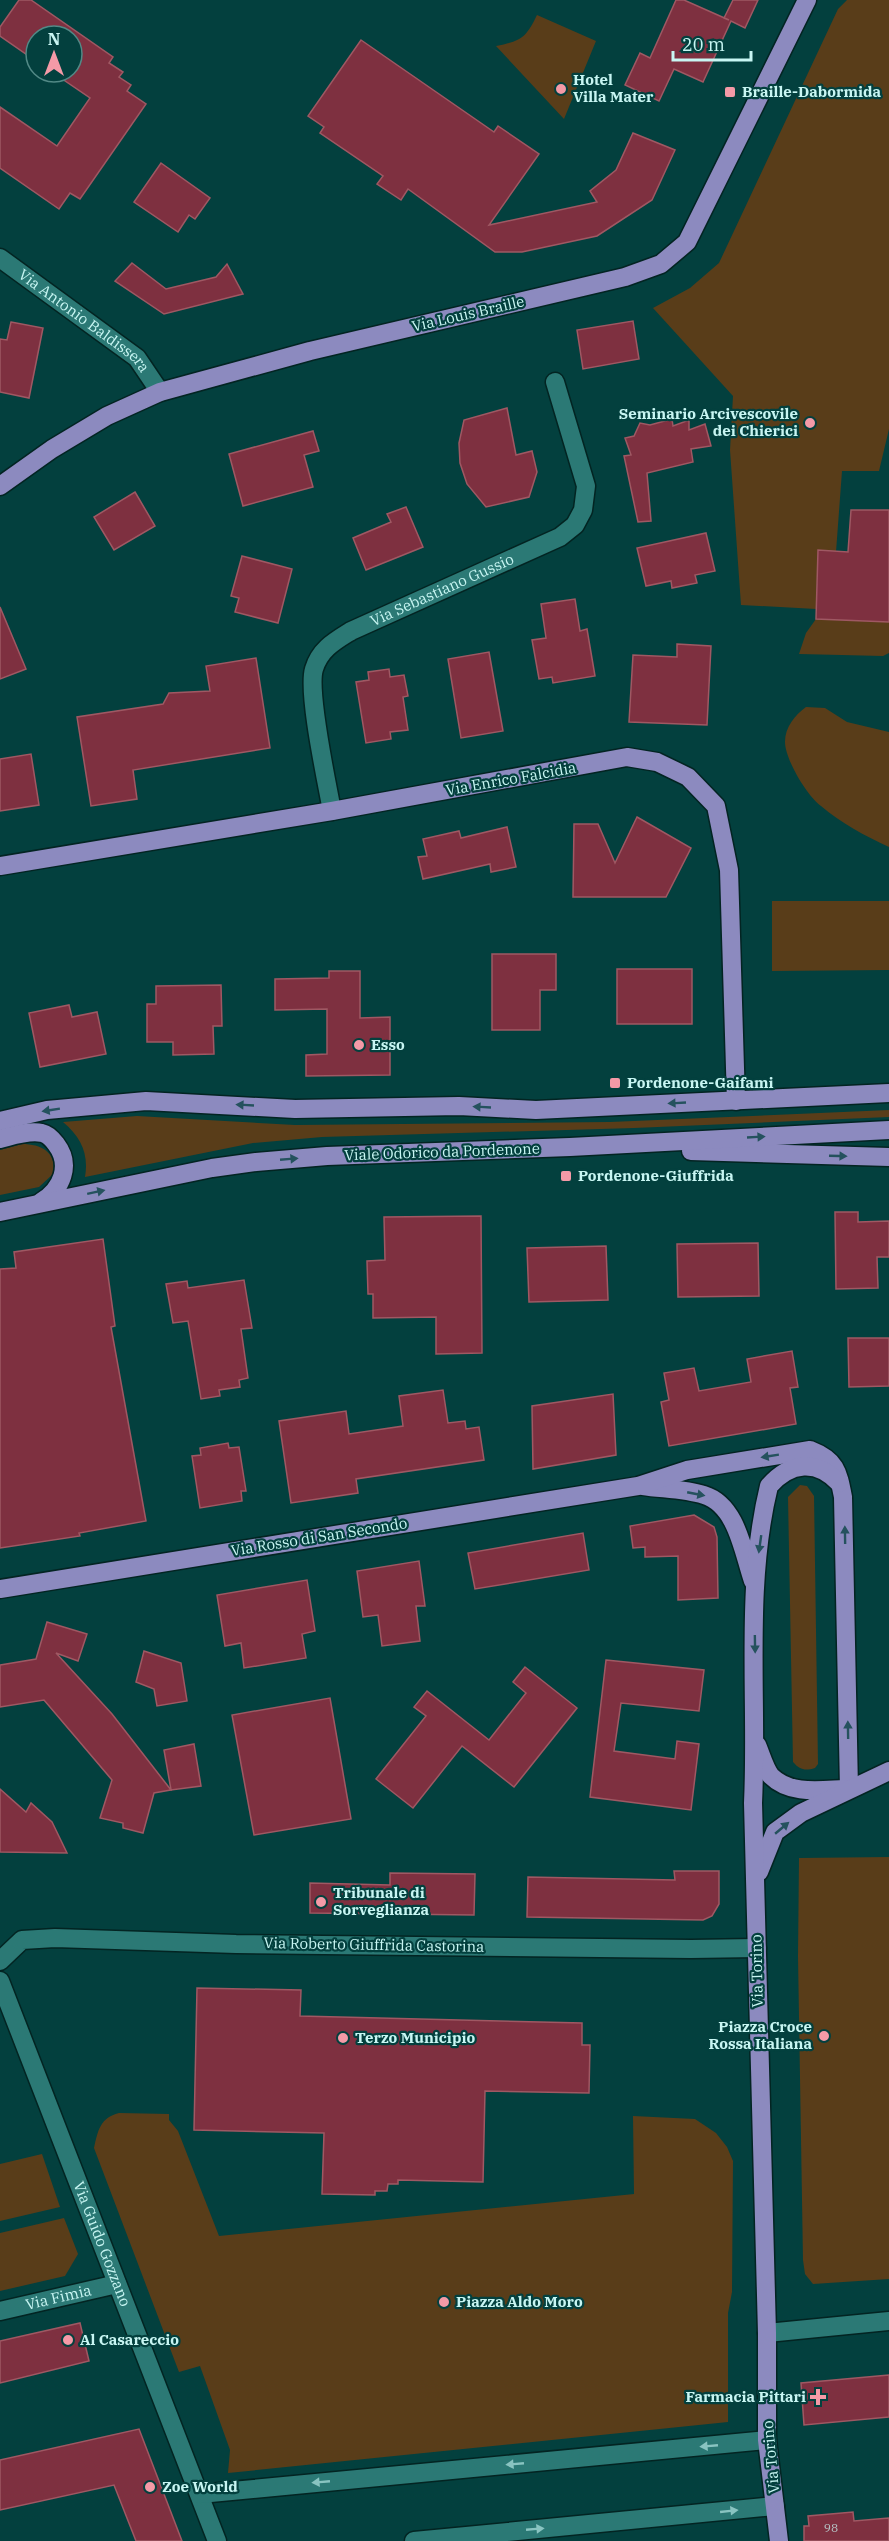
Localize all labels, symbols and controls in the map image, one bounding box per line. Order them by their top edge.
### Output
north arrow [24,24,84,84]
scale bar [673,24,751,62]
text: N [48,29,60,49]
text: 20 m [682,33,725,56]
place label: Hotel Villa Mater [573,70,654,106]
marker: Hotel Villa Mater [554,82,568,96]
place label: Braille-Dabormida [742,82,881,101]
marker: Braille-Dabormida [723,85,737,99]
street label: Via Antonio Baldissera [15,265,154,376]
street label: Via Louis Braille [410,291,526,336]
place label: Seminario Arcivescovile dei Chierici [619,404,798,440]
marker: Seminario Arcivescovile dei Chierici [803,416,817,430]
street label: Via Sebastiano Gussio [367,549,517,630]
street label: Via Enrico Falcidia [444,758,578,799]
place label: Esso [371,1035,405,1054]
marker: Esso [352,1038,366,1052]
place label: Pordenone-Gaifami [627,1073,774,1092]
marker: Pordenone-Gaifami [608,1076,622,1090]
one-way arrow [668,1099,687,1108]
one-way arrow [236,1101,255,1110]
one-way arrow [473,1103,492,1112]
one-way arrow [41,1106,60,1115]
one-way arrow [747,1132,766,1141]
street label: Viale Odorico da Pordenone [344,1139,540,1164]
one-way arrow [829,1151,848,1160]
one-way arrow [279,1154,298,1164]
place label: Pordenone-Giuffrida [578,1166,734,1185]
marker: Pordenone-Giuffrida [559,1169,573,1183]
one-way arrow [87,1186,106,1196]
one-way arrow [761,1452,780,1461]
one-way arrow [687,1490,706,1499]
street label: Via Rosso di San Secondo [229,1513,408,1560]
one-way arrow [840,1526,849,1545]
one-way arrow [755,1534,764,1553]
one-way arrow [750,1634,760,1653]
one-way arrow [843,1721,853,1740]
one-way arrow [774,1822,789,1835]
place label: Tribunale di Sorveglianza [333,1883,430,1919]
marker: Tribunale di Sorveglianza [314,1895,328,1909]
street label: Via Roberto Giuffrida Castorina [264,1933,485,1956]
street label: Via Torino [746,1934,767,2008]
place label: Piazza Croce Rossa Italiana [709,2017,812,2053]
place label: Terzo Municipio [355,2028,475,2047]
marker: Piazza Croce Rossa Italiana [817,2029,831,2043]
marker: Terzo Municipio [336,2031,350,2045]
street label: Via Guido Gozzano [70,2178,135,2309]
street label: Via Fimia [24,2280,93,2314]
place label: Piazza Aldo Moro [456,2292,583,2311]
marker: Piazza Aldo Moro [437,2295,451,2309]
place label: Al Casareccio [80,2330,179,2349]
marker: Al Casareccio [61,2333,75,2347]
place label: Farmacia Pittari [685,2387,806,2406]
marker: Farmacia Pittari [811,2390,825,2404]
street label: Via Torino [758,2420,783,2494]
one-way arrow [699,2441,718,2451]
one-way arrow [505,2459,524,2469]
place label: Zoe World [162,2477,238,2496]
one-way arrow [311,2477,330,2487]
marker: Zoe World [143,2480,157,2494]
one-way arrow [719,2506,738,2516]
house number: 98 [824,2520,838,2535]
one-way arrow [525,2524,544,2534]

